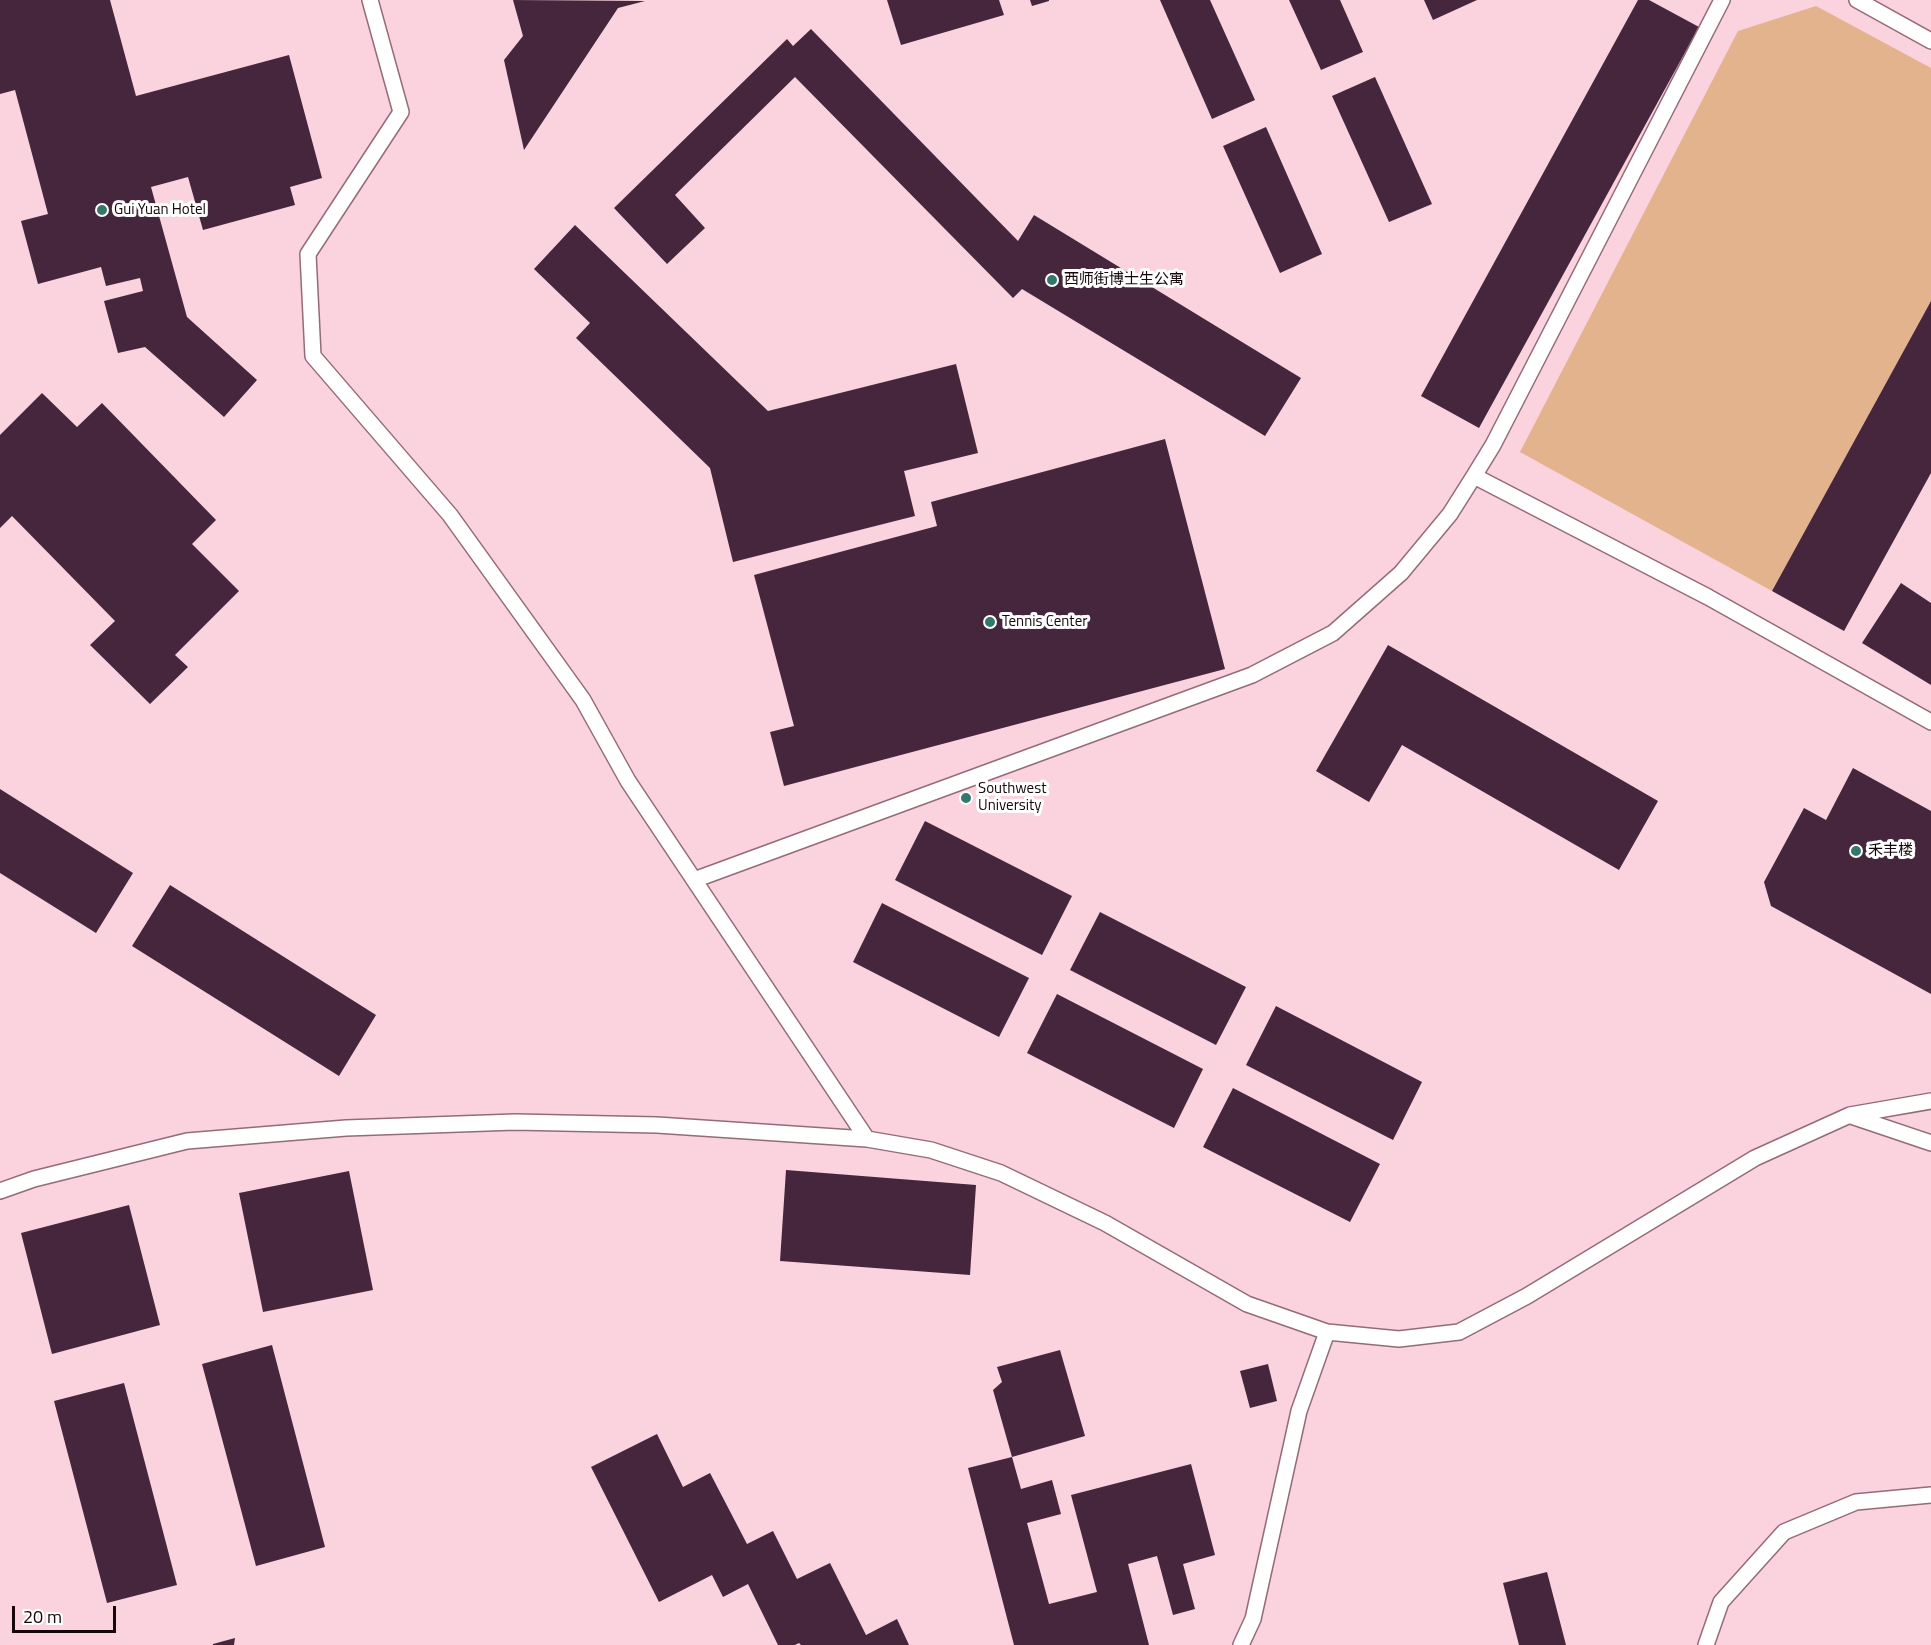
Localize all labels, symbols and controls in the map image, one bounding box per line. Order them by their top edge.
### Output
place label: Gui Yuan Hotel [114,201,206,219]
marker: Gui Yuan Hotel [95,203,109,217]
place label: 西师街博士生公寓 [1064,271,1184,289]
marker: 西师街博士生公寓 [1045,273,1059,287]
place label: Tennis Center [1002,613,1087,631]
marker: Tennis Center [983,615,997,629]
place label: Southwest University [978,780,1046,815]
marker: Southwest University [959,791,973,805]
place label: 禾丰楼 [1868,842,1913,860]
marker: 禾丰楼 [1849,844,1863,858]
scale bar [15,1594,118,1632]
text: 20 m [23,1603,62,1630]

